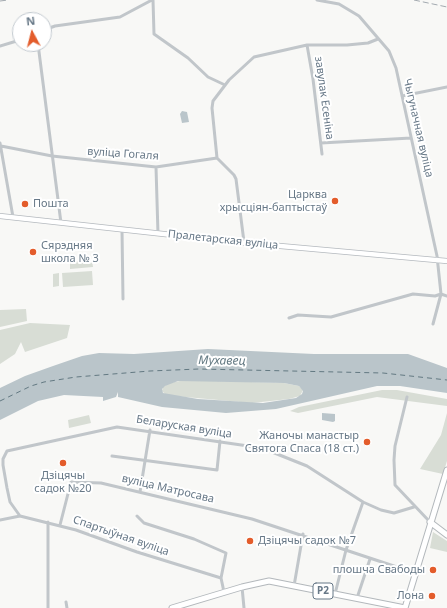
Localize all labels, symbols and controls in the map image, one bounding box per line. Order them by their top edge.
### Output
north arrow [12,12,52,52]
text: N [25,13,36,29]
street label: завулак Есеніна [312,56,336,140]
street label: Чыгуначная вуліца [400,77,436,179]
street label: вуліца Гогаля [87,145,159,163]
place label: Царква хрысціян-баптыстаў [220,188,327,214]
marker: Царква хрысціян-баптыстаў [330,196,340,206]
place label: Пошта [33,197,69,211]
marker: Пошта [20,199,30,209]
street label: Пралетарская вуліца [167,228,279,252]
place label: Сярэдняя школа № 3 [41,239,99,265]
marker: Сярэдняя школа № 3 [28,247,38,257]
water label: Мухавец [198,353,246,369]
street label: Беларуская вуліца [135,413,233,441]
place label: Жаночы манастыр Святога Спаса (18 ст.) [245,429,359,455]
marker: Жаночы манастыр Святога Спаса (18 ст.) [362,437,372,447]
marker: Дзіцячы садок №20 [58,458,68,468]
place label: Дзіцячы садок №20 [34,469,92,495]
street label: вуліца Матросава [121,472,215,506]
street label: Спартыўная вуліца [71,513,171,559]
place label: Дзіцячы садок №7 [258,534,356,548]
marker: Дзіцячы садок №7 [245,536,255,546]
place label: плошча Свабоды [333,563,425,577]
marker: плошча Свабоды [428,565,438,575]
road number: Р2 [313,583,333,599]
place label: Лона [397,589,424,603]
marker: Лона [427,591,437,601]

